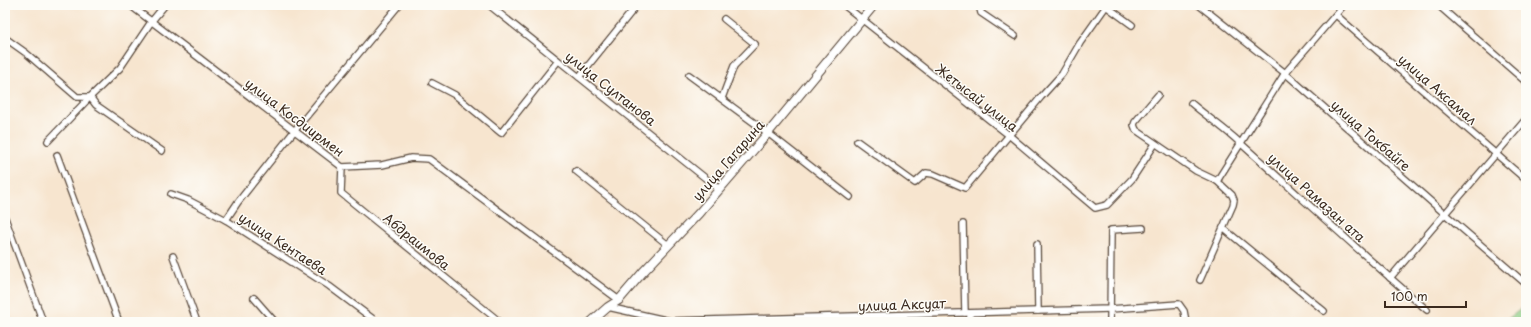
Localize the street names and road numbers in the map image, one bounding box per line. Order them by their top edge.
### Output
street label: улица Султанова [562,46,661,130]
street label: улица Аксамал [1394,49,1482,129]
street label: Жетысай улица [932,59,1023,136]
street label: улица Косдиирмен [241,73,349,161]
street label: улица Токбайге [1327,95,1415,175]
street label: улица Гагарина [688,115,769,205]
street label: улица Рамазан ата [1264,148,1371,247]
street label: улица Кентаева [235,207,332,279]
street label: Абдраимова [380,208,455,274]
street label: улица Аксуат [858,293,947,315]

